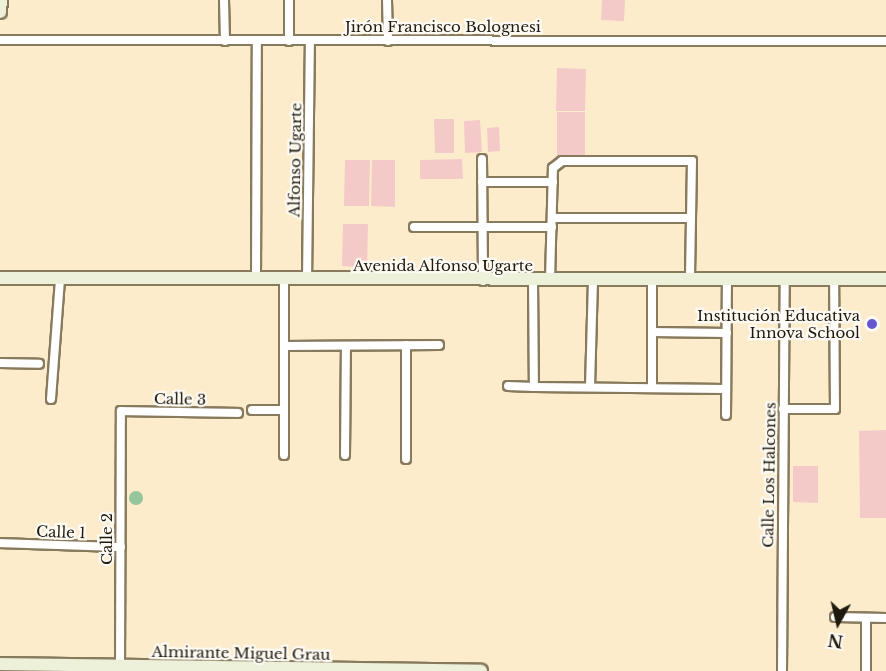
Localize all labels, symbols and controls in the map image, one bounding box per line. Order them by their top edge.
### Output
street label: Jirón Francisco Bolognesi [345,18,541,36]
street label: Alfonso Ugarte [285,103,305,217]
street label: Avenida Alfonso Ugarte [353,257,533,275]
place label: Institución Educativa Innova School [697,306,860,341]
marker: Institución Educativa Innova School [865,317,879,331]
street label: Calle 3 [154,390,206,408]
street label: Calle Los Halcones [759,402,779,548]
street label: Calle 2 [98,513,116,565]
street label: Calle 1 [36,522,86,542]
north arrow [808,593,868,653]
text: N [827,630,844,652]
street label: Almirante Miguel Grau [151,642,331,664]

